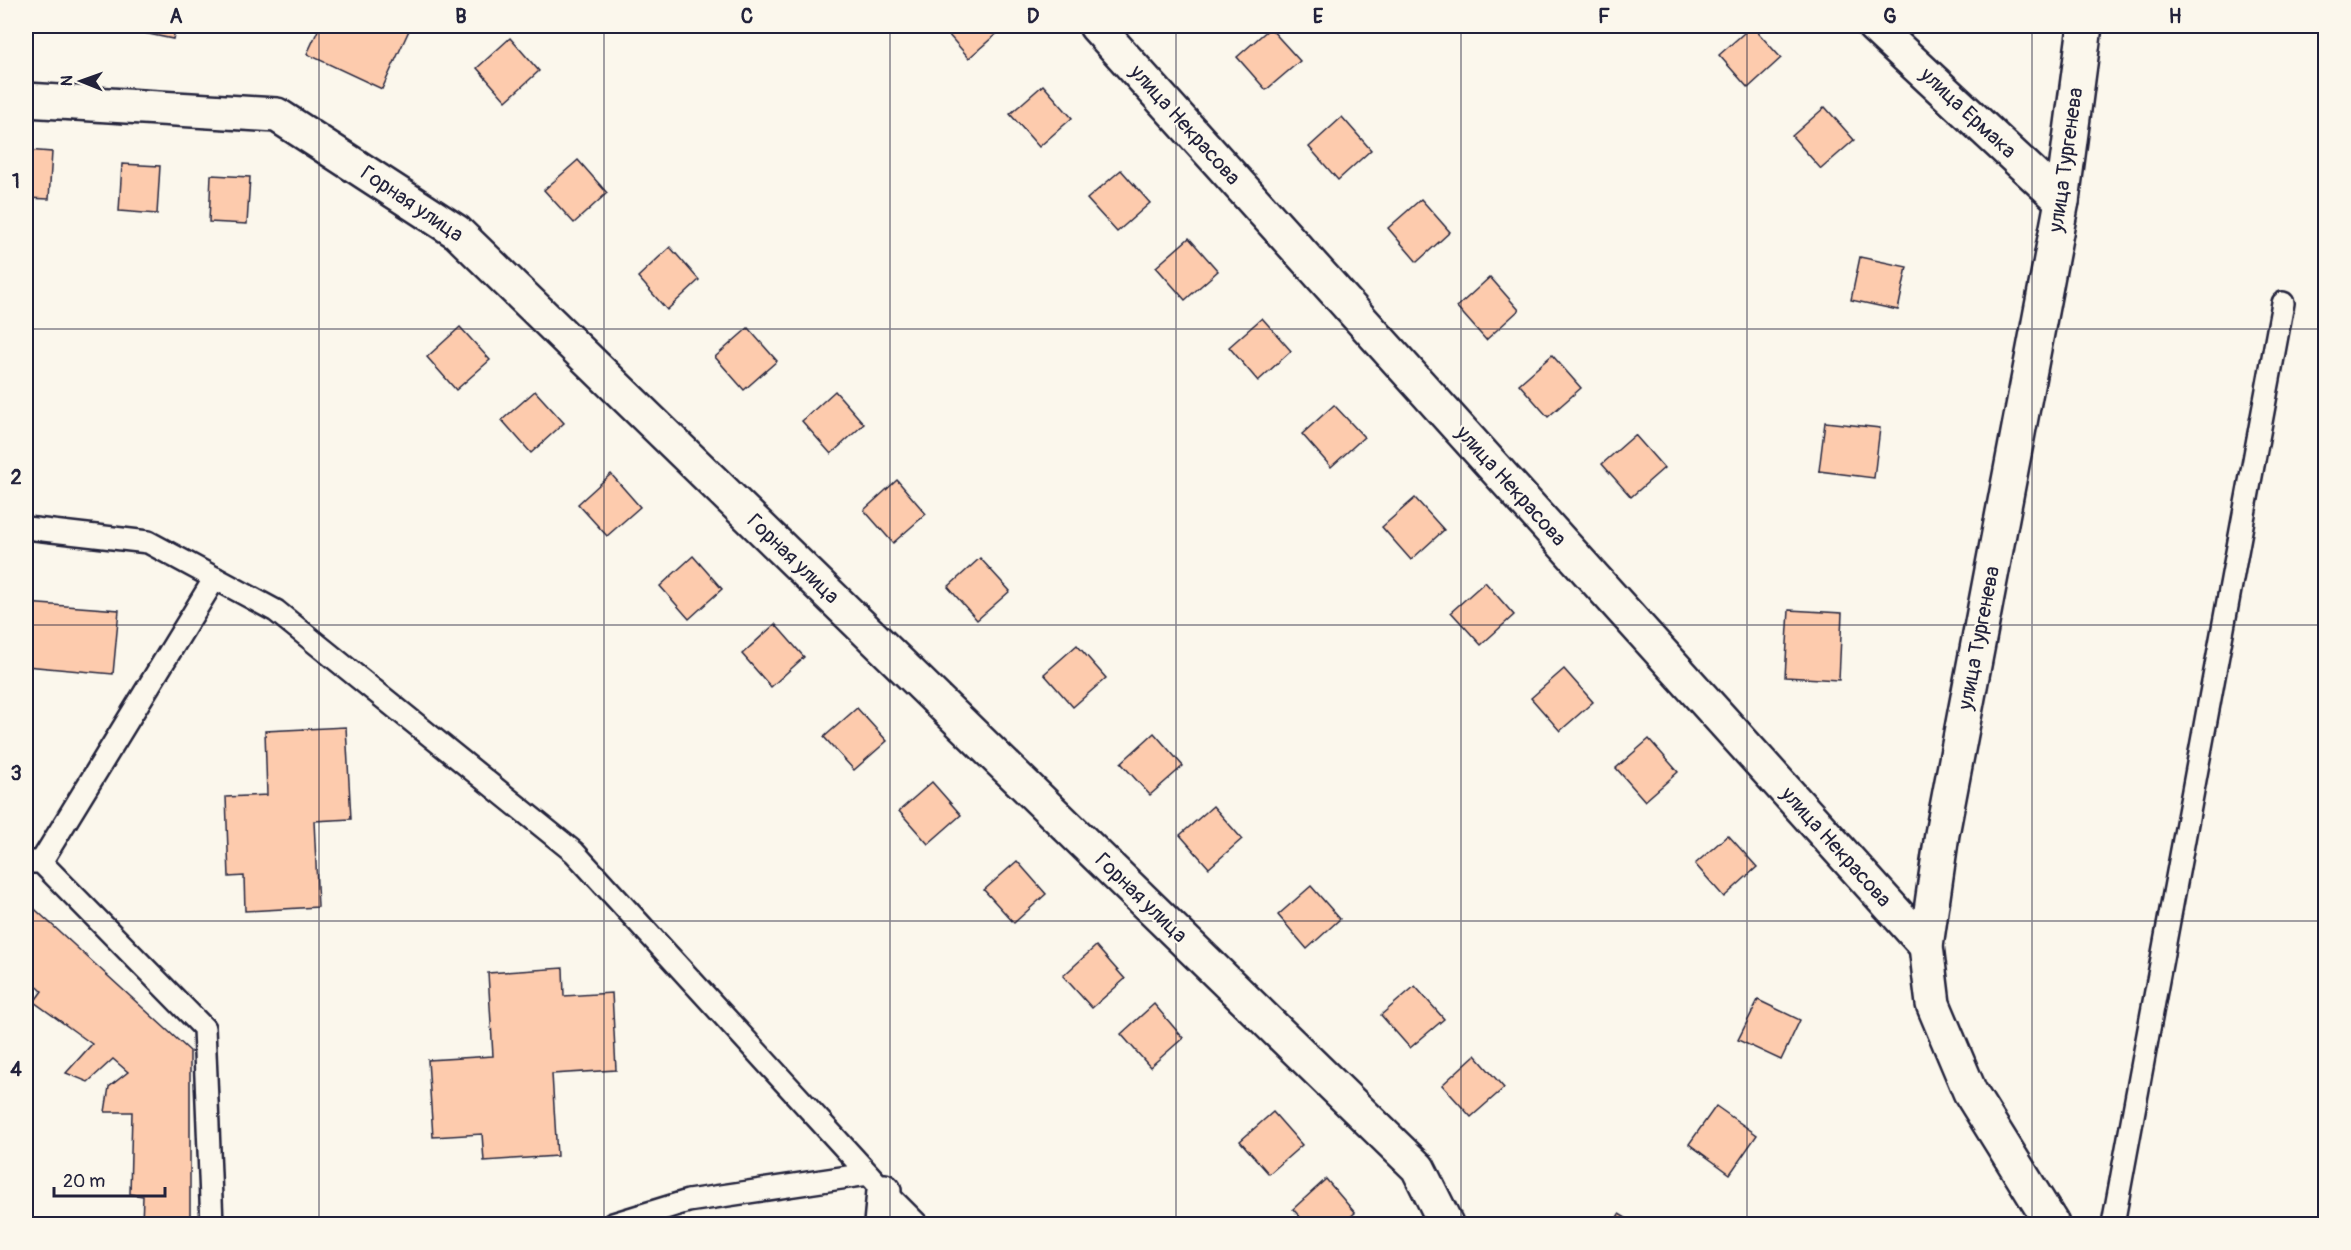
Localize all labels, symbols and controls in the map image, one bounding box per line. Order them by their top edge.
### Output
text: A [170,4,183,29]
text: B [455,4,467,29]
text: C [741,4,753,29]
text: D [1027,4,1040,29]
text: E [1313,4,1324,29]
text: F [1598,4,1610,29]
text: G [1883,4,1897,29]
text: H [2169,4,2182,29]
north arrow [51,51,111,111]
street label: улица Некрасова [1123,58,1246,191]
street label: улица Ермака [1913,61,2022,164]
text: N [57,75,77,86]
street label: улица Тургенева [2042,86,2090,235]
street label: Горная улица [355,160,469,248]
text: 1 [12,169,20,194]
street label: улица Некрасова [1449,419,1572,552]
text: 2 [10,465,22,490]
street label: Горная улица [741,508,845,610]
street label: улица Тургенева [1952,564,2006,713]
text: 3 [10,761,22,786]
street label: улица Некрасова [1774,780,1897,913]
street label: Горная улица [1089,847,1193,949]
text: 4 [10,1057,22,1082]
scale bar [54,1160,165,1198]
text: 20 m [63,1170,105,1193]

